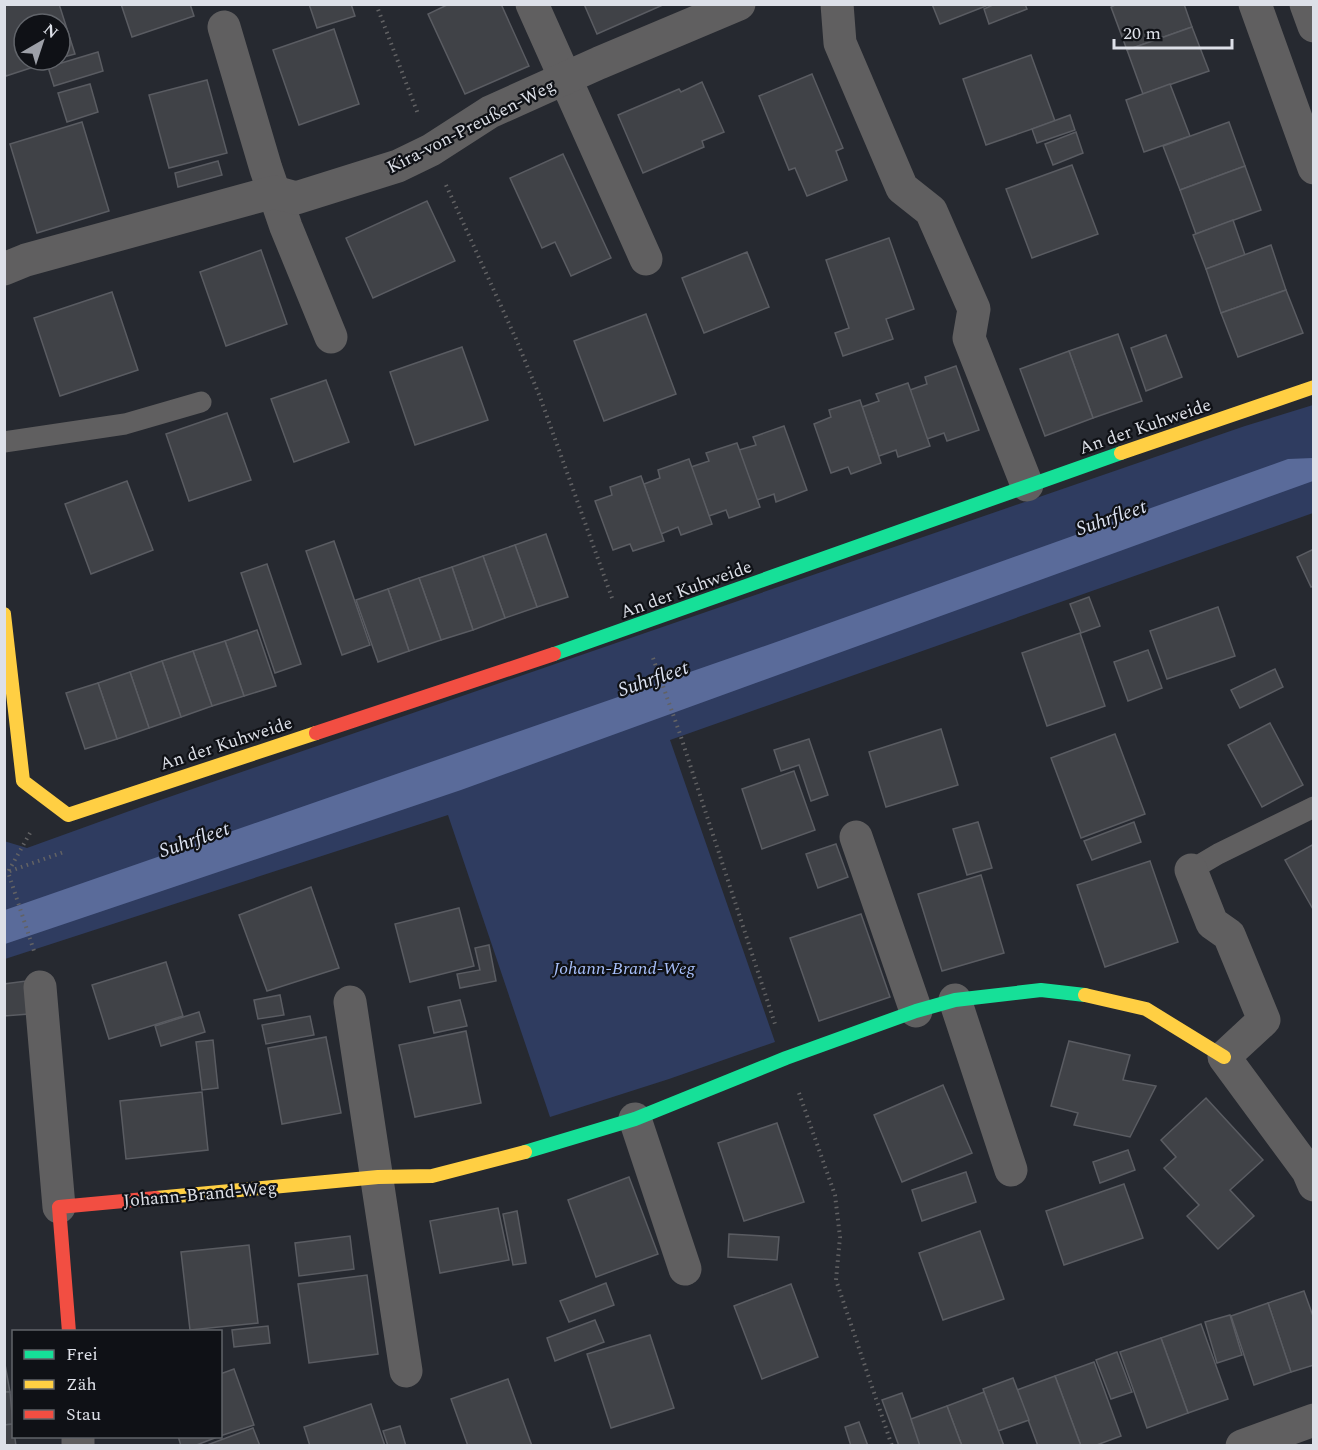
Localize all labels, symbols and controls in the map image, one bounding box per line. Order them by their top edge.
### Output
north arrow [12,12,72,72]
scale bar [1114,12,1232,50]
text: N [38,18,63,45]
text: 20 m [1123,20,1161,47]
street label: Kira-von-Preußen-Weg [382,72,560,181]
street label: An der Kuhweide [1075,391,1215,462]
water label: Suhrfleet [1072,492,1151,544]
street label: An der Kuhweide [617,553,756,626]
water label: Suhrfleet [614,653,693,705]
street label: An der Kuhweide [156,709,296,778]
water label: Suhrfleet [155,814,234,866]
park label: Johann-Brand-Weg [551,955,696,982]
street label: Johann-Brand-Weg [122,1174,278,1215]
legend [12,1330,222,1438]
text: Frei [66,1341,98,1368]
text: Zäh [66,1371,97,1398]
text: Stau [66,1401,101,1428]

